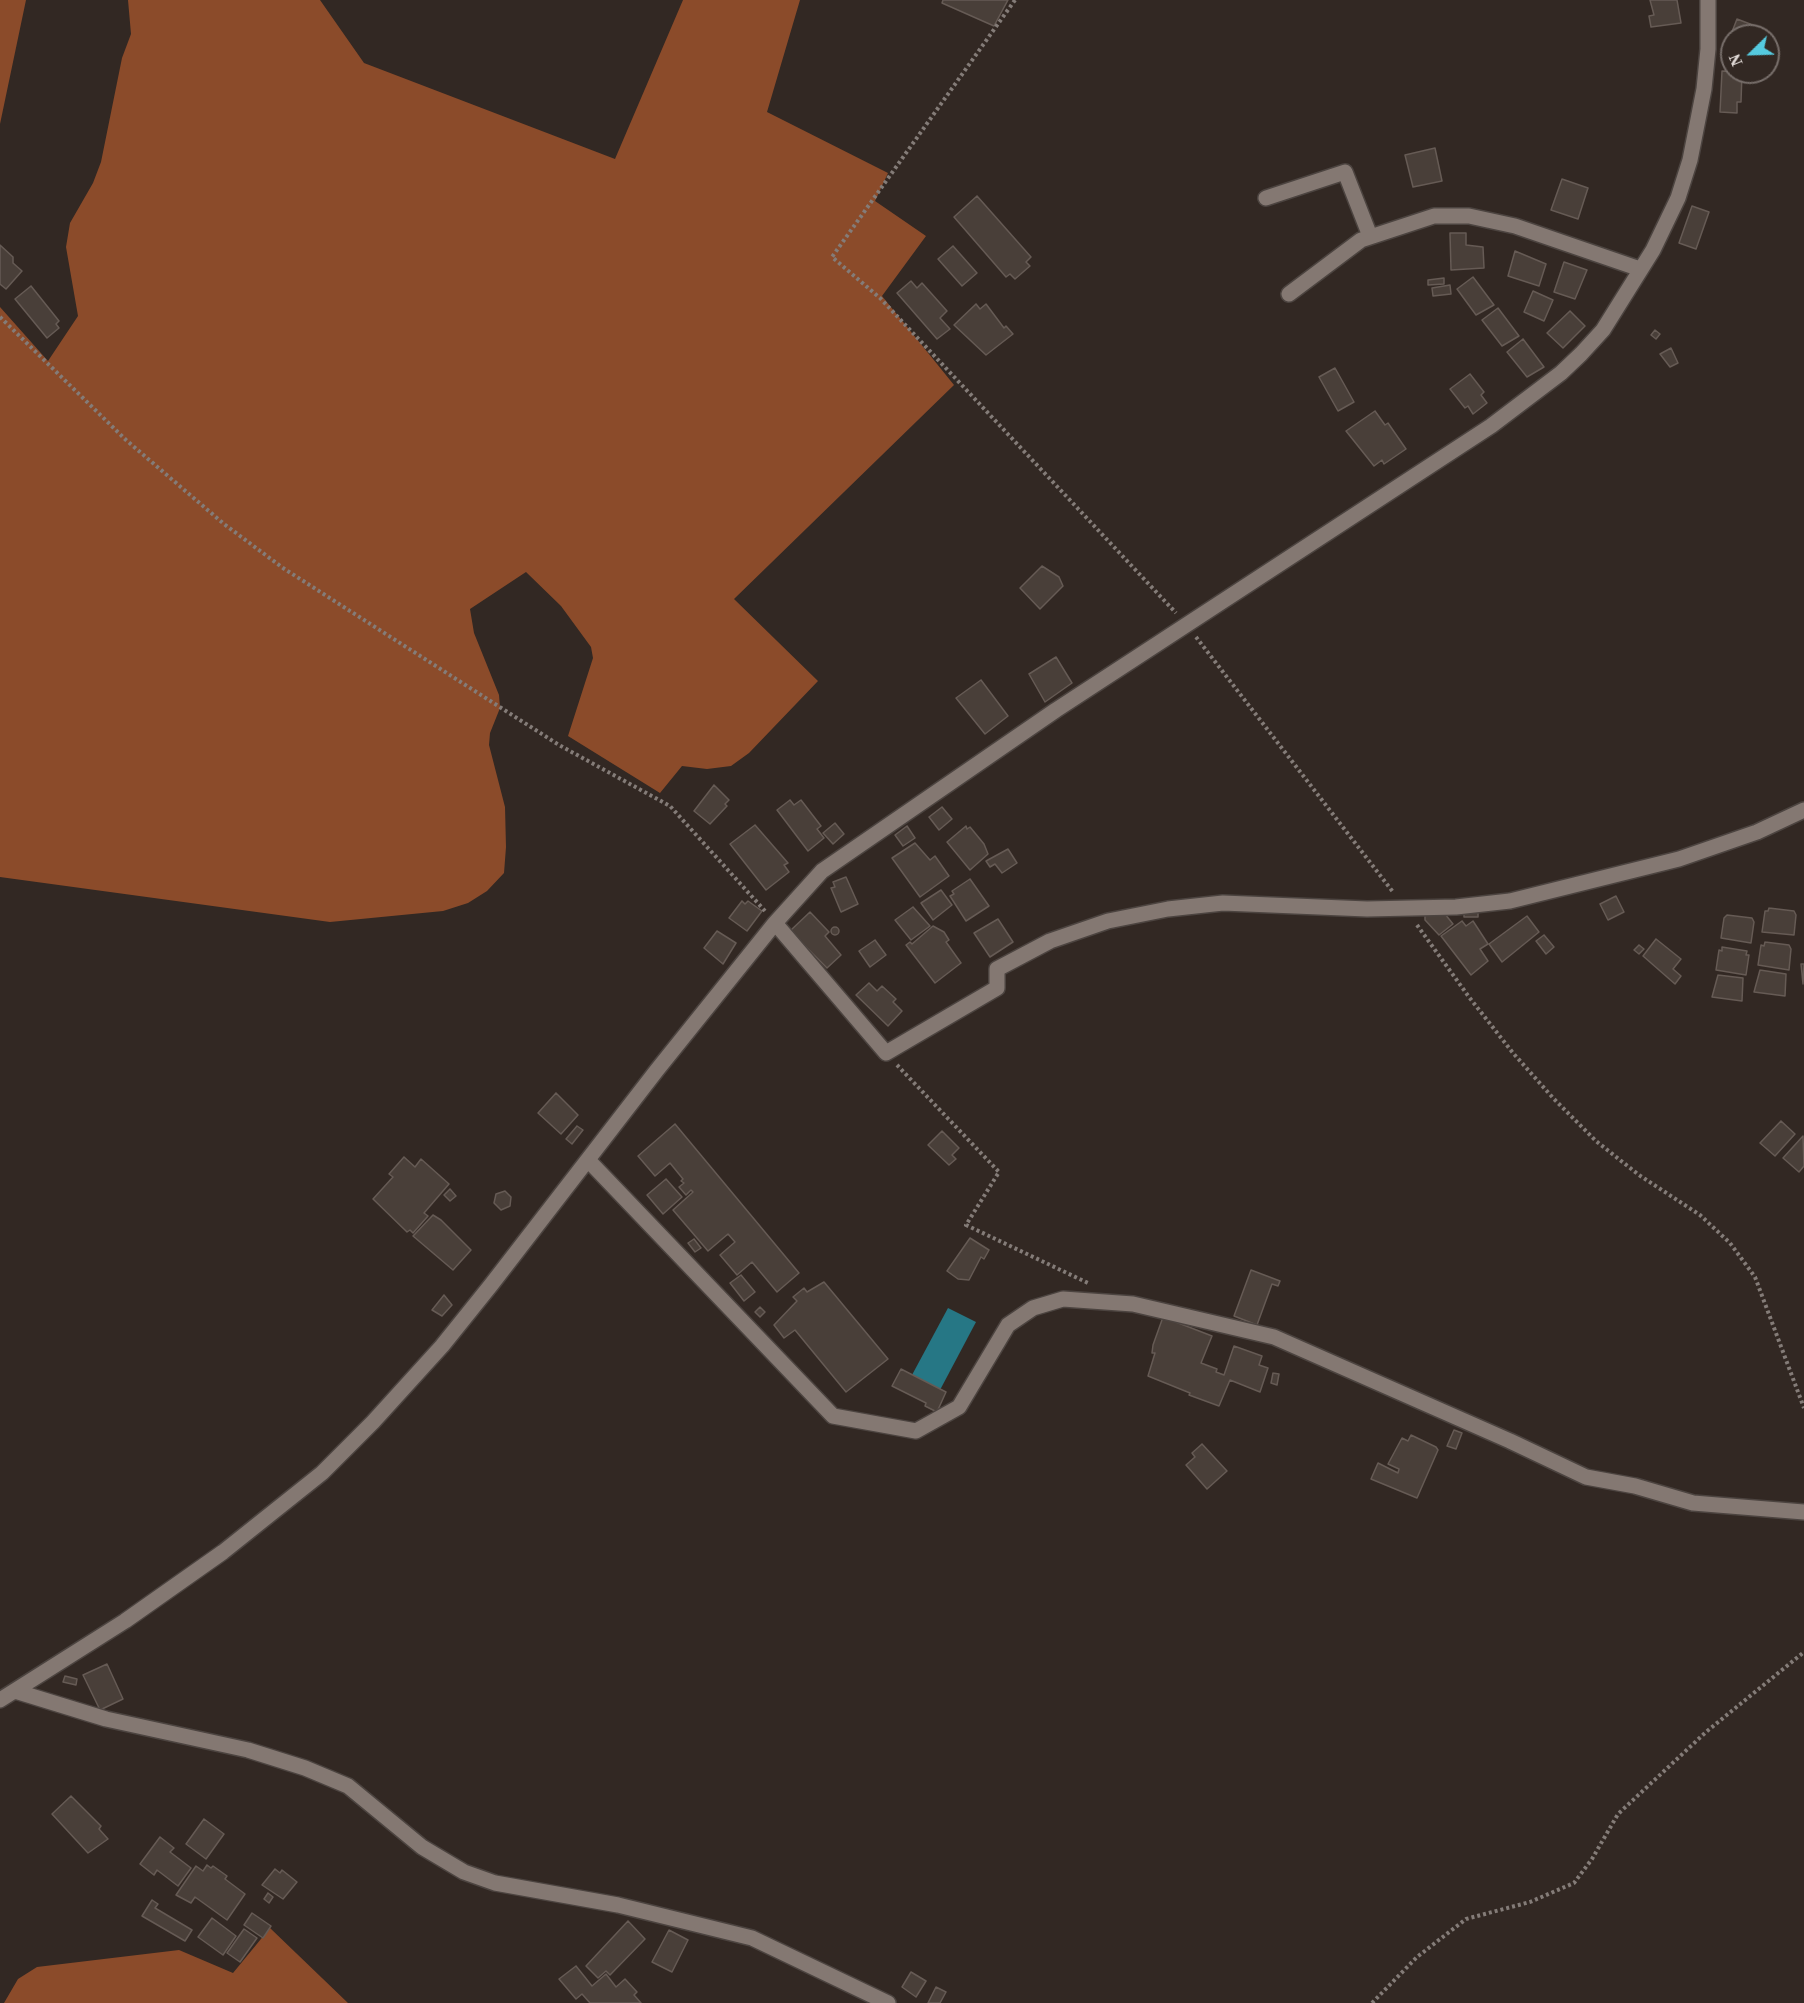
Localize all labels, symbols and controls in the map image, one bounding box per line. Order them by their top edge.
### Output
north arrow [1720,24,1780,84]
text: N [1723,51,1748,70]

